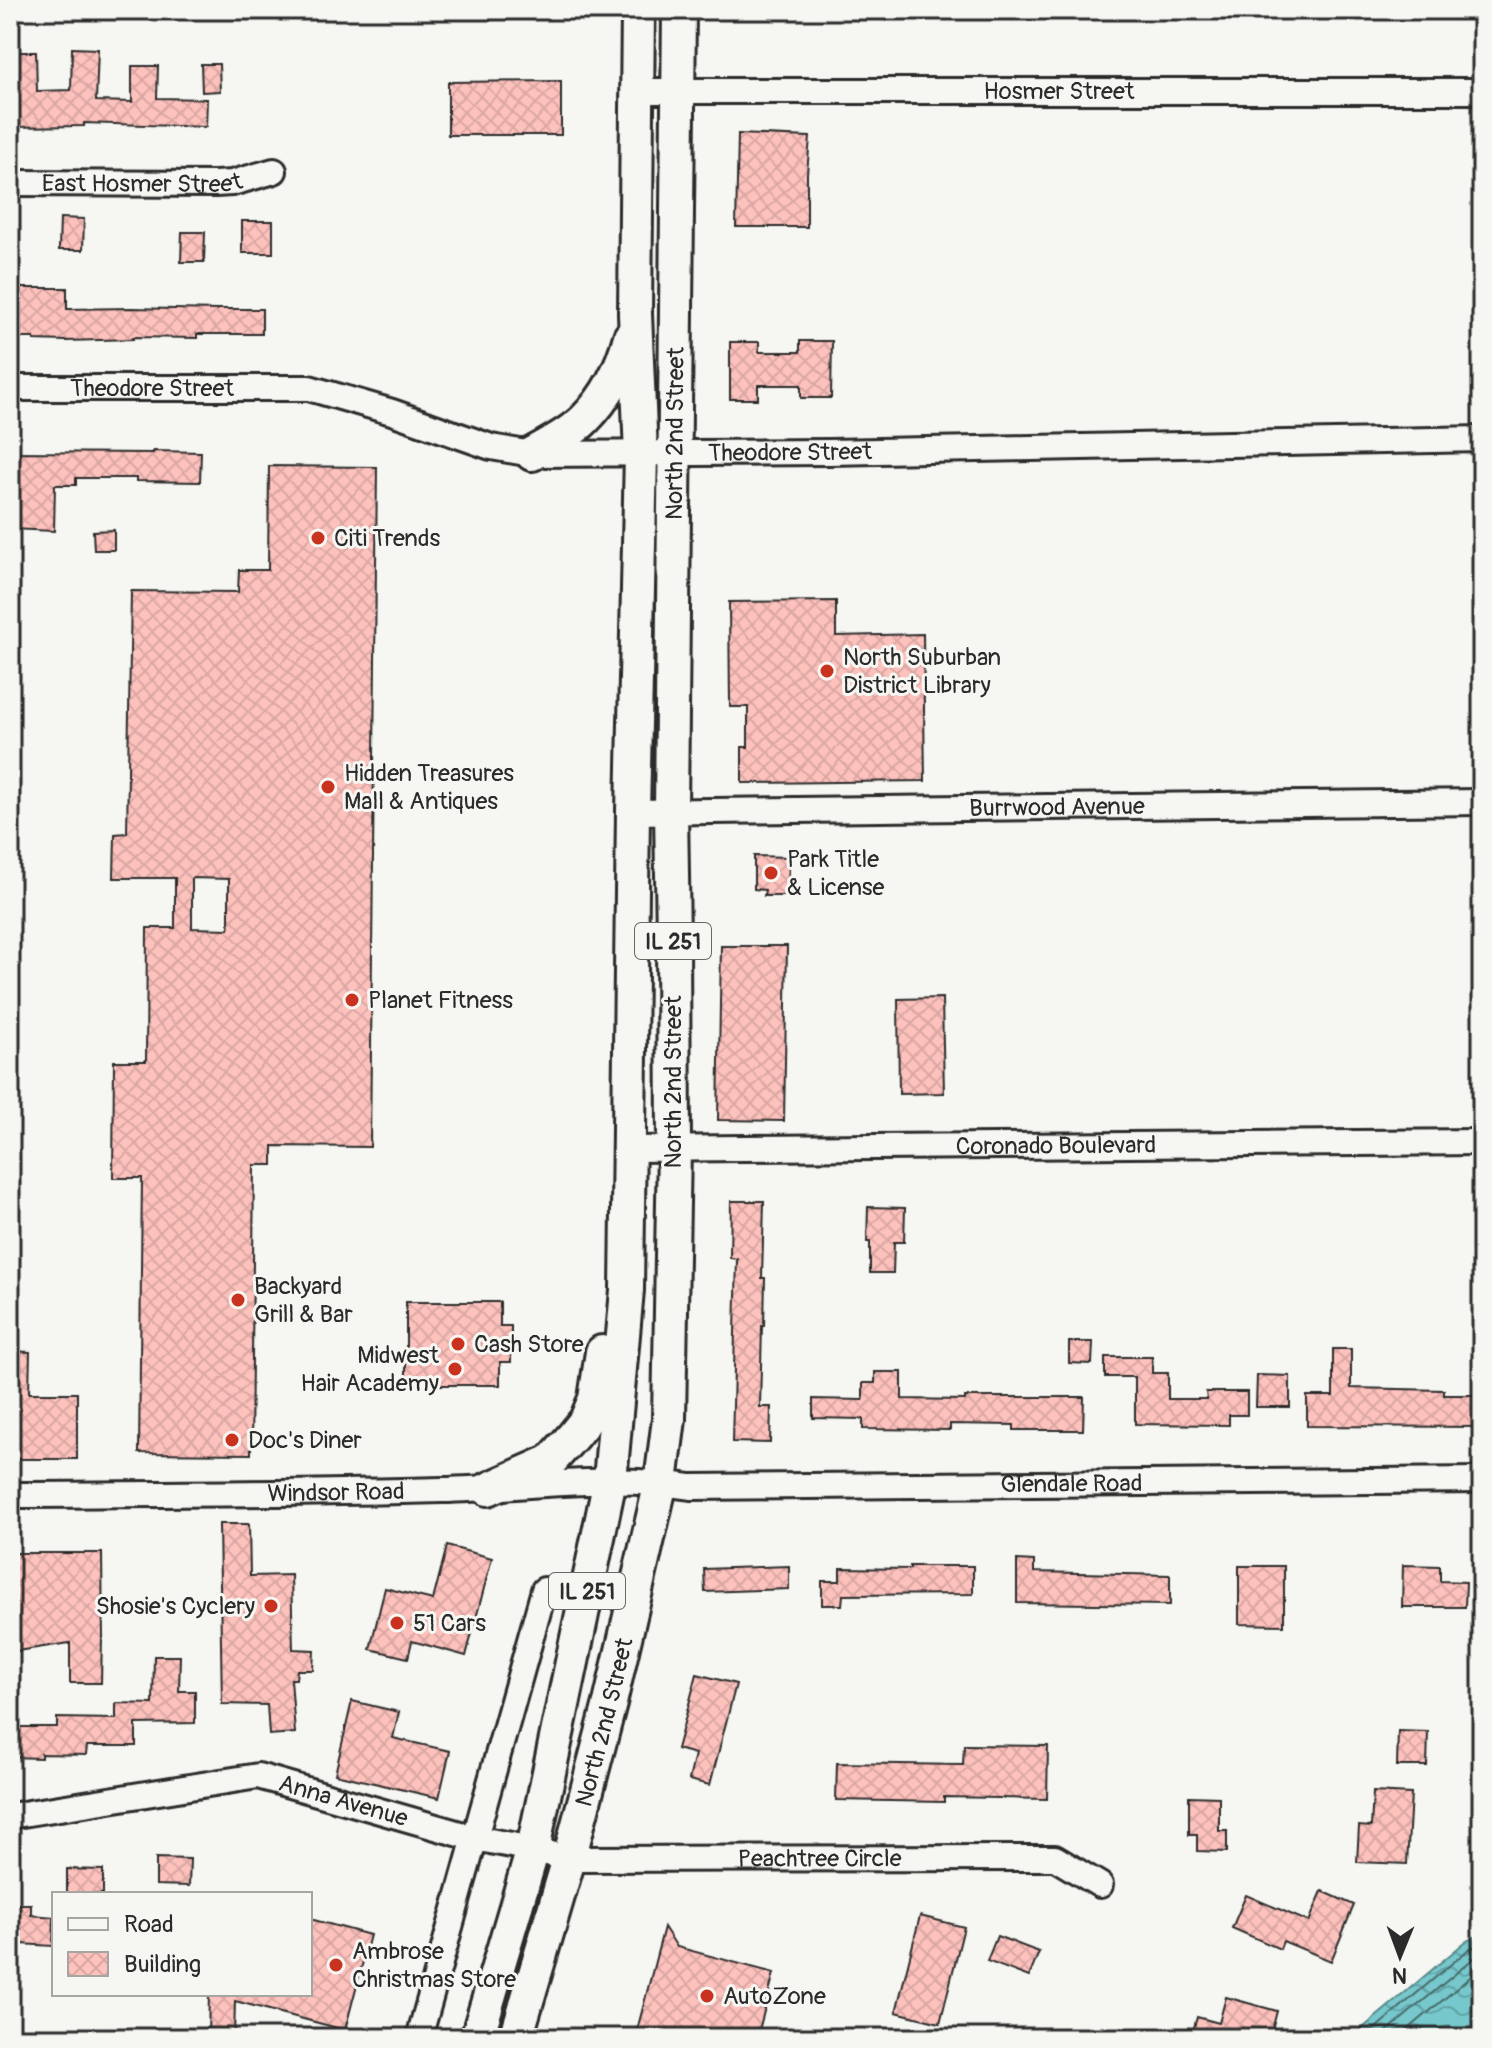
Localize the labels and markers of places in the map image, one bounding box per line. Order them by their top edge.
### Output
place label: Citi Trends [334,524,441,553]
marker: Citi Trends [309,529,327,547]
place label: North Suburban District Library [843,643,1001,700]
marker: North Suburban District Library [818,662,836,680]
place label: Hidden Treasures Mall & Antiques [344,759,514,816]
marker: Hidden Treasures Mall & Antiques [319,778,337,796]
place label: Park Title & License [787,845,884,902]
marker: Park Title & License [762,864,780,882]
place label: Planet Fitness [368,986,513,1015]
marker: Planet Fitness [343,991,361,1009]
place label: Backyard Grill & Bar [254,1272,353,1329]
marker: Backyard Grill & Bar [229,1291,247,1309]
place label: Cash Store [474,1330,584,1359]
marker: Cash Store [449,1335,467,1353]
place label: Midwest Hair Academy [301,1341,439,1398]
marker: Midwest Hair Academy [446,1360,464,1378]
place label: Doc's Diner [248,1426,362,1455]
marker: Doc's Diner [223,1431,241,1449]
place label: Shosie's Cyclery [96,1592,255,1621]
marker: Shosie's Cyclery [262,1597,280,1615]
place label: 51 Cars [413,1609,486,1638]
marker: 51 Cars [388,1614,406,1632]
place label: Ambrose Christmas Store [352,1937,516,1994]
marker: Ambrose Christmas Store [327,1956,345,1974]
place label: AutoZone [723,1982,826,2011]
marker: AutoZone [698,1987,716,2005]

